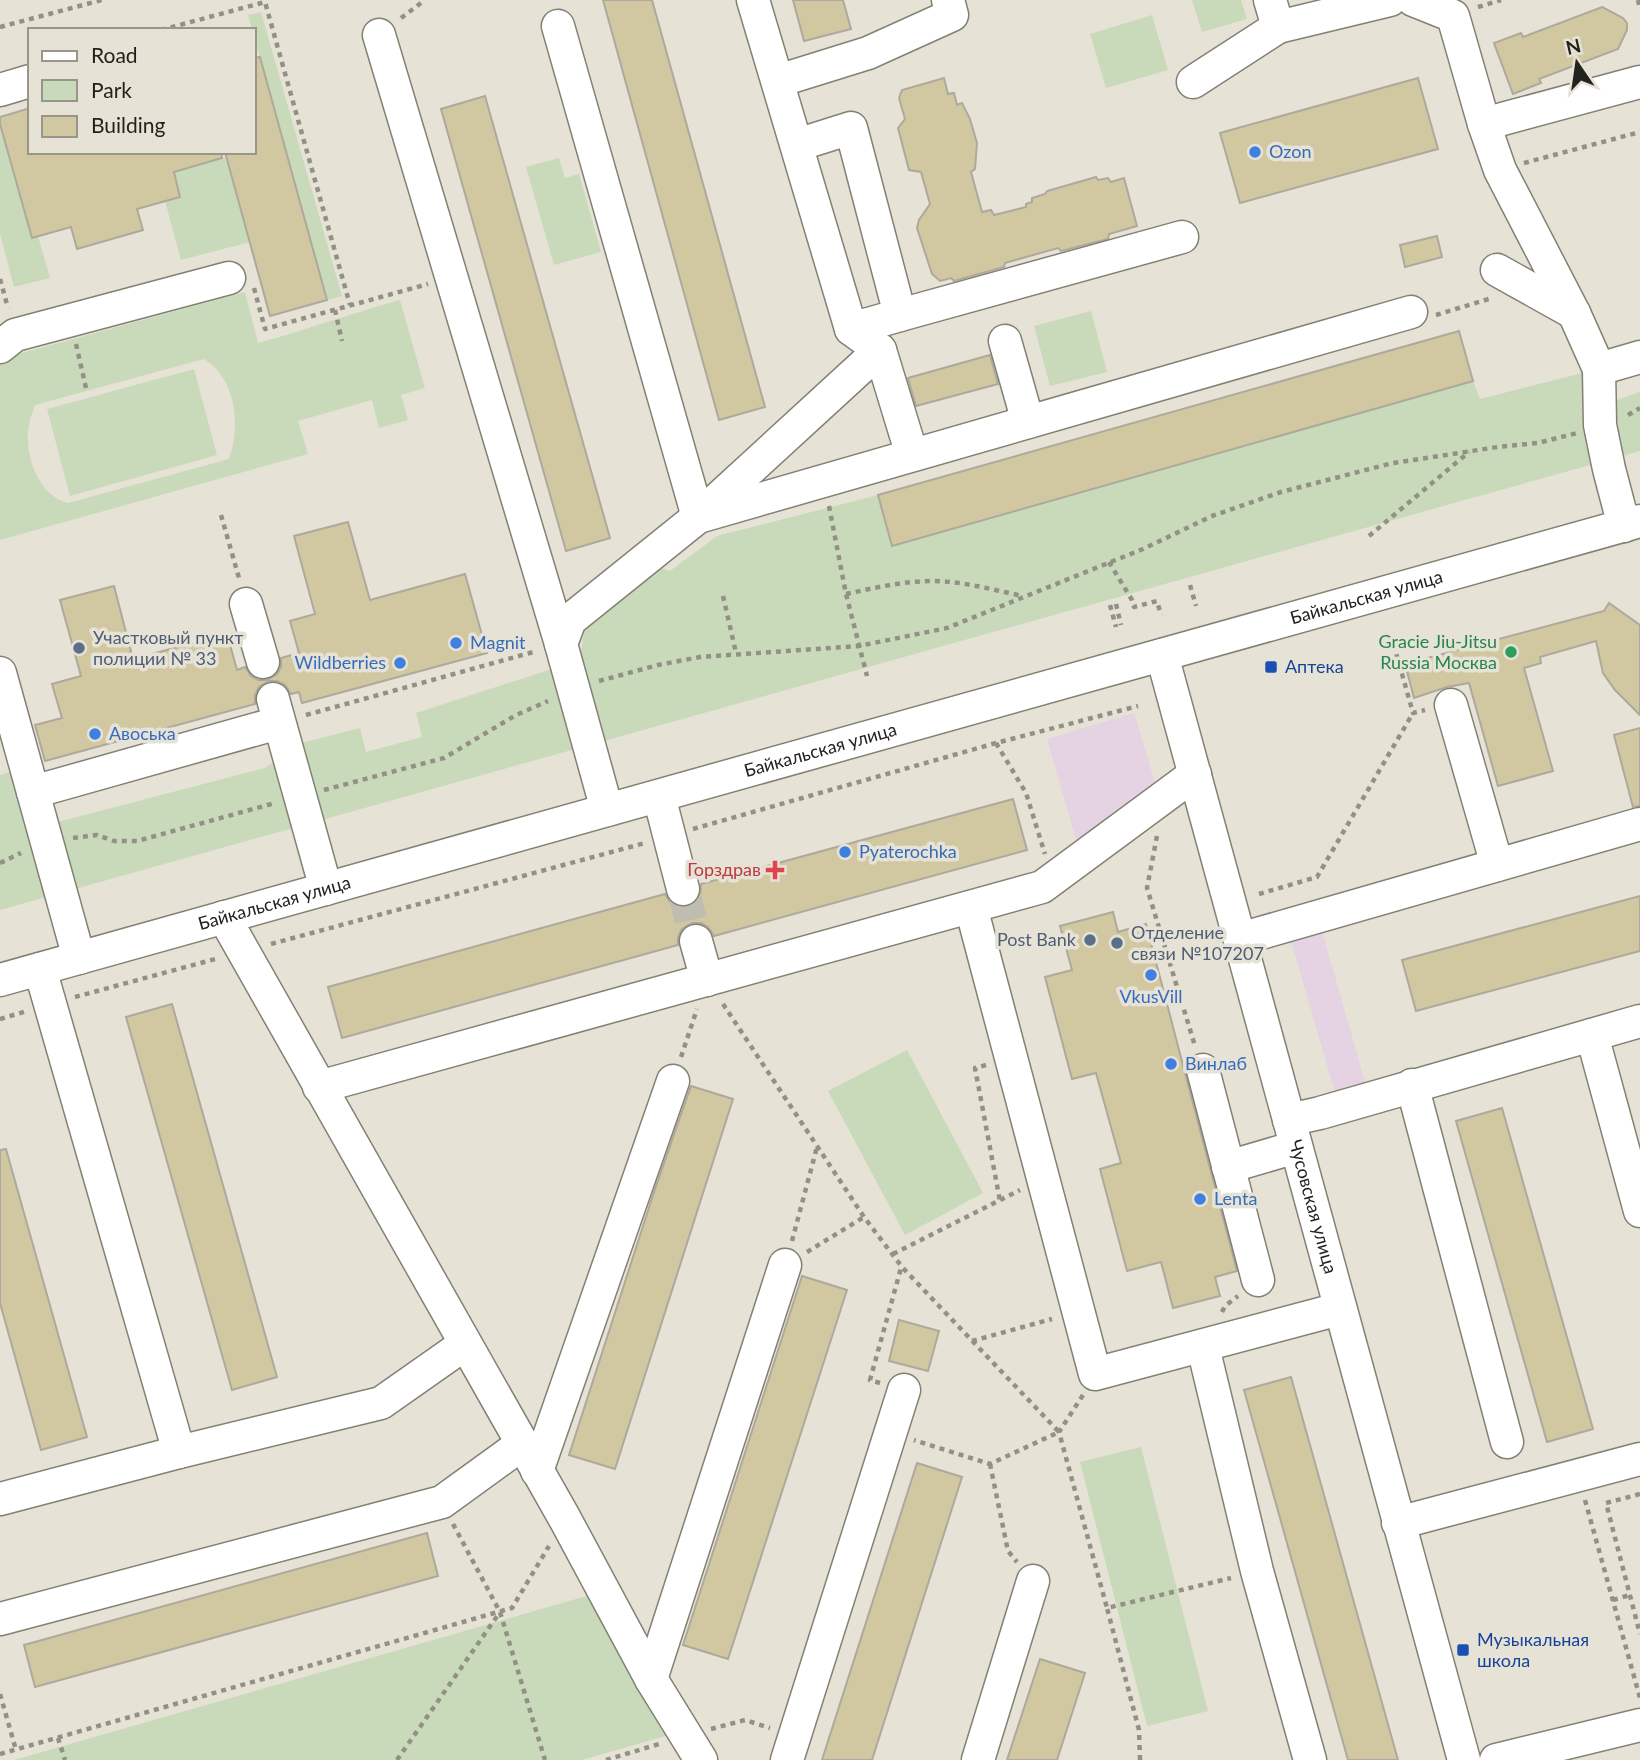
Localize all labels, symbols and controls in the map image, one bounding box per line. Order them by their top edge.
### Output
legend [28,28,256,154]
north arrow [1542,28,1612,98]
text: N [1563,33,1583,59]
text: Road [91,42,138,67]
text: Park [91,77,132,102]
text: Building [91,112,166,137]
place label: Ozon [1269,140,1311,162]
marker: Ozon [1247,144,1263,160]
street label: Байкальская улица [1287,565,1445,628]
place label: Участковый пункт полиции № 33 [93,626,243,669]
place label: Gracie Jiu-Jitsu Russia Москва [1379,630,1497,673]
place label: Magnit [470,631,526,653]
marker: Magnit [448,635,464,651]
marker: Участковый пункт полиции № 33 [71,640,87,656]
marker: Gracie Jiu-Jitsu Russia Москва [1503,644,1519,660]
place label: Wildberries [294,651,386,673]
marker: Wildberries [392,655,408,671]
place label: Аптека [1285,655,1344,677]
marker: Аптека [1263,659,1279,675]
street label: Байкальская улица [741,718,899,781]
place label: Авоська [109,722,176,744]
marker: Авоська [87,726,103,742]
place label: Pyaterochka [859,840,957,862]
marker: Pyaterochka [837,844,853,860]
place label: Горздрав [687,858,761,880]
marker: Горздрав [767,862,783,878]
street label: Байкальская улица [195,870,353,934]
place label: Отделение связи №107207 [1131,921,1264,964]
place label: Post Bank [997,928,1077,950]
marker: Post Bank [1082,932,1098,948]
marker: Отделение связи №107207 [1109,935,1125,951]
marker: VkusVill [1143,967,1159,983]
place label: VkusVill [1119,985,1183,1007]
place label: Винлаб [1185,1052,1247,1074]
marker: Винлаб [1163,1056,1179,1072]
street label: Чусовская улица [1285,1137,1343,1276]
place label: Lenta [1214,1187,1257,1209]
marker: Lenta [1192,1191,1208,1207]
place label: Музыкальная школа [1477,1628,1589,1671]
marker: Музыкальная школа [1455,1642,1471,1658]

